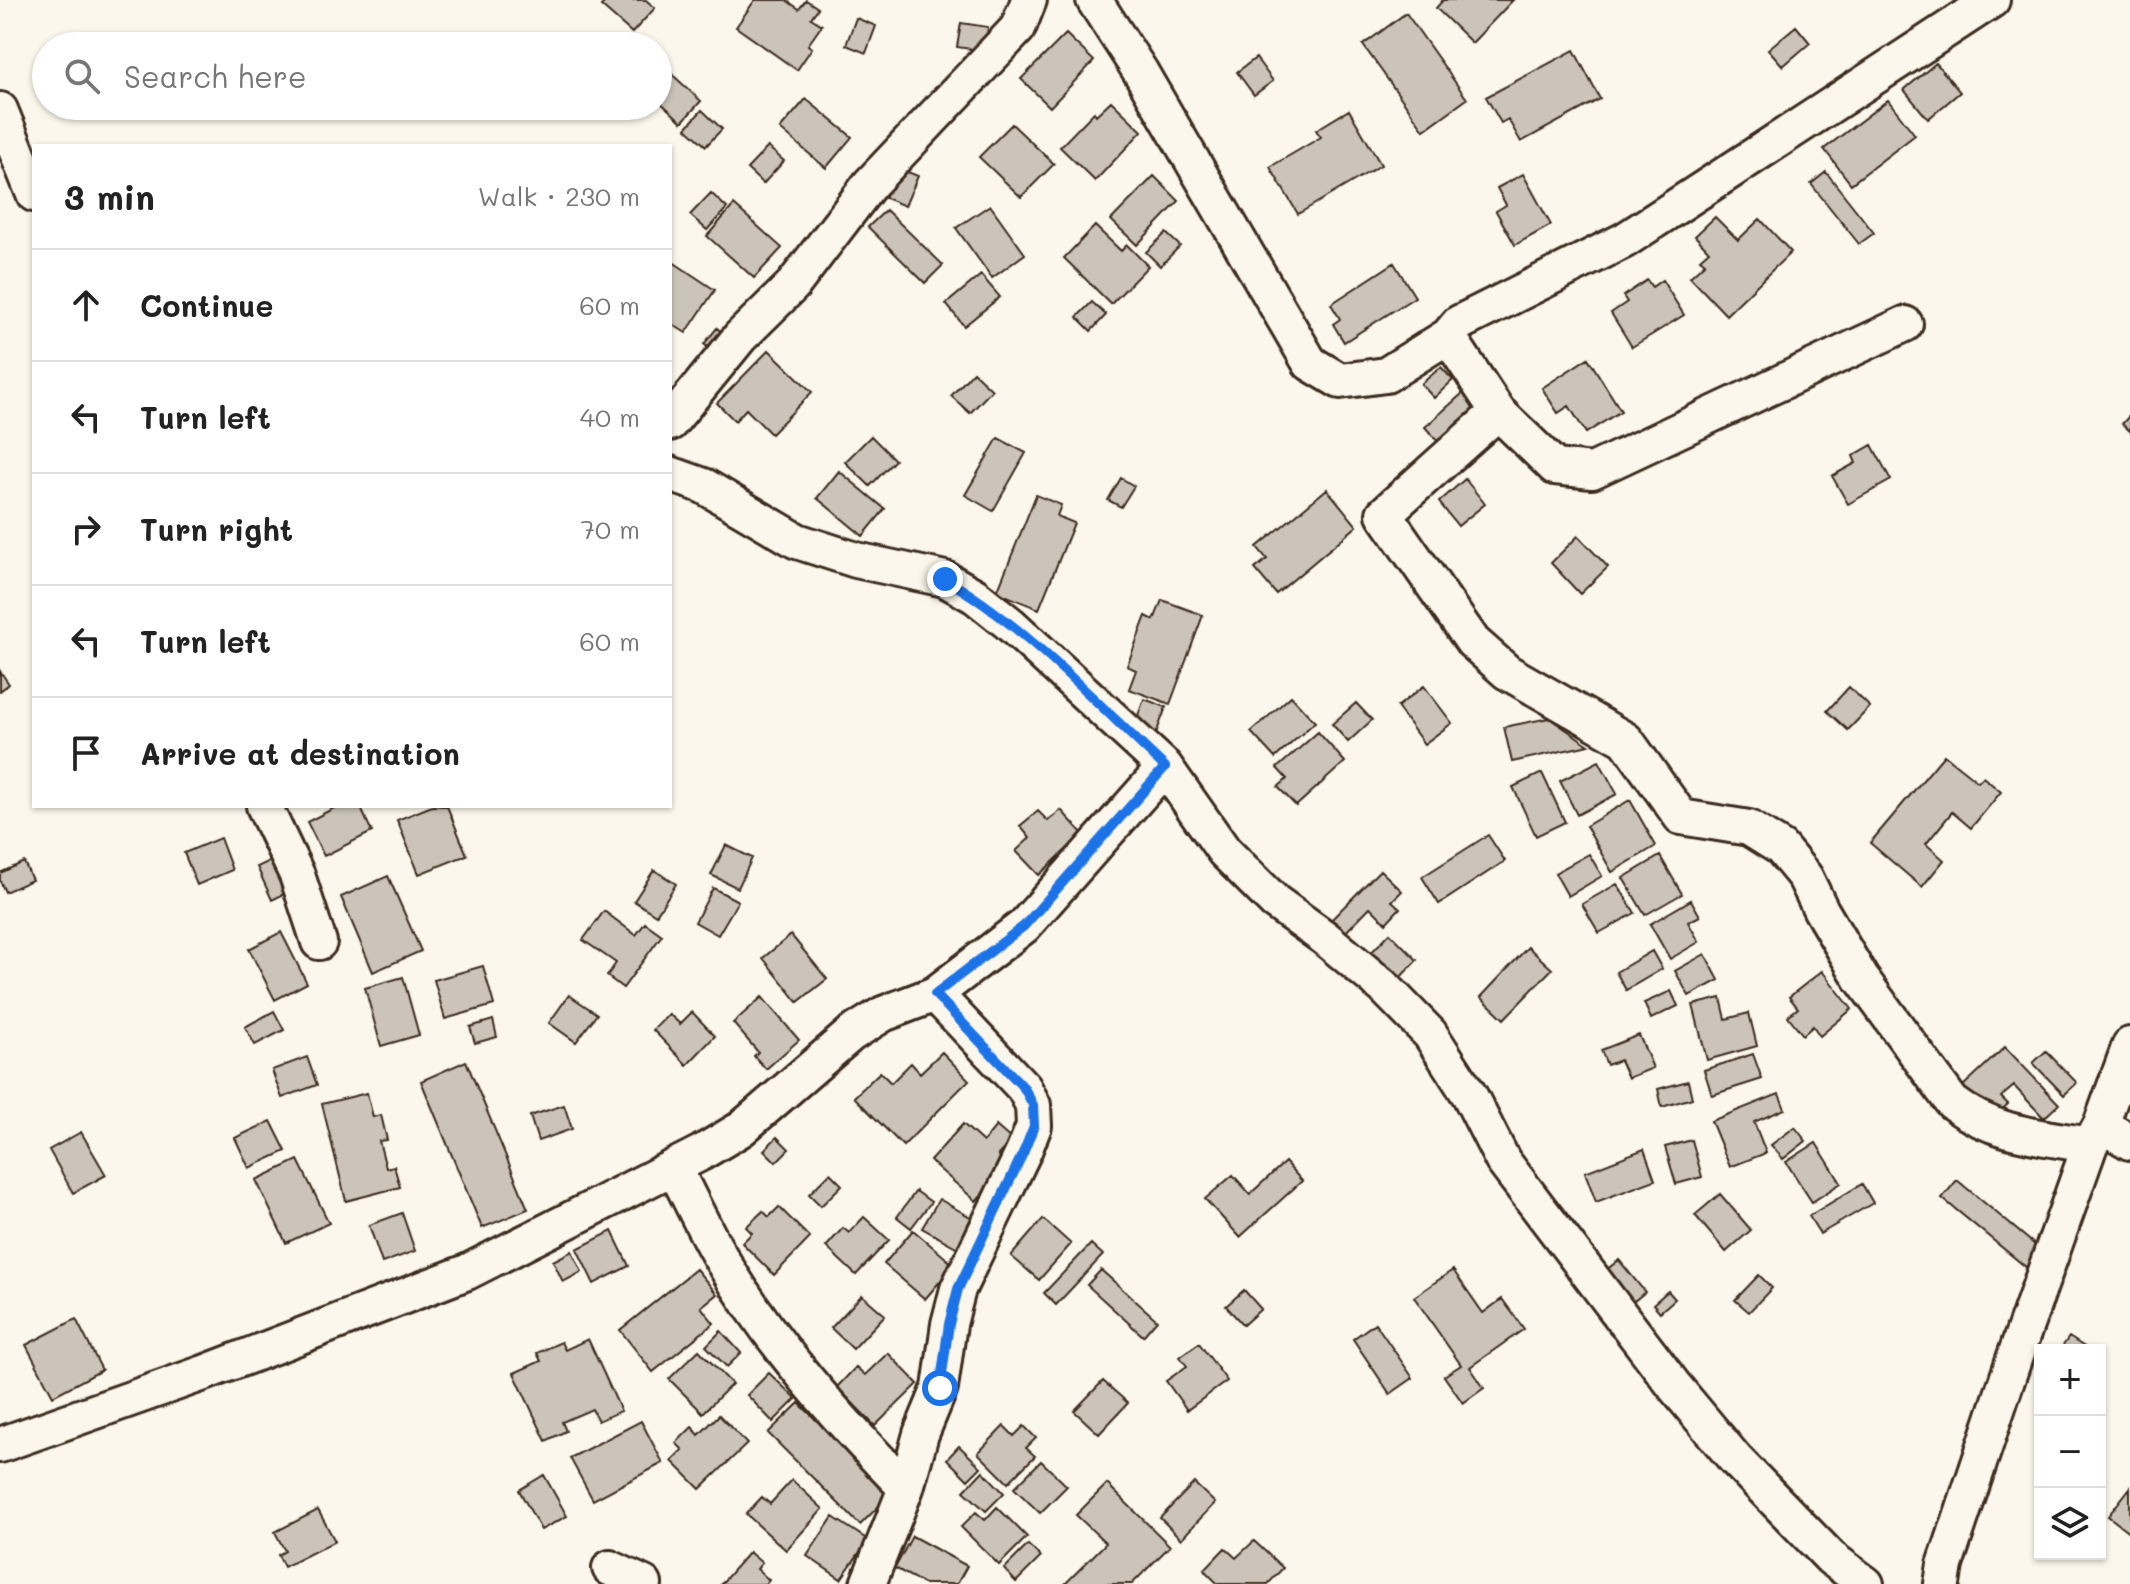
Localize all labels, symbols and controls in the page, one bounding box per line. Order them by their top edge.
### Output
search box [32,32,672,120]
icon: search [60,54,104,98]
text: Search here [124,56,307,96]
text: 3 min [64,174,155,219]
text: Walk · 230 m [478,179,640,213]
icon: ahead [64,283,108,327]
text: Continue [140,285,273,325]
text: 60 m [579,288,640,322]
icon: left [64,395,108,439]
text: Turn left [140,397,271,437]
text: 40 m [580,400,640,434]
icon: right [64,507,108,551]
text: Turn right [140,509,293,549]
text: 70 m [580,512,640,546]
route end [927,561,963,597]
icon: left [64,619,108,663]
text: Turn left [140,621,271,661]
text: 60 m [579,624,640,658]
icon: arrive [64,731,108,775]
text: Arrive at destination [140,733,460,773]
map controls [2034,1344,2106,1560]
button: + [2034,1344,2106,1416]
route start [922,1370,958,1406]
button: − [2034,1416,2106,1488]
button: layers [2034,1488,2106,1560]

